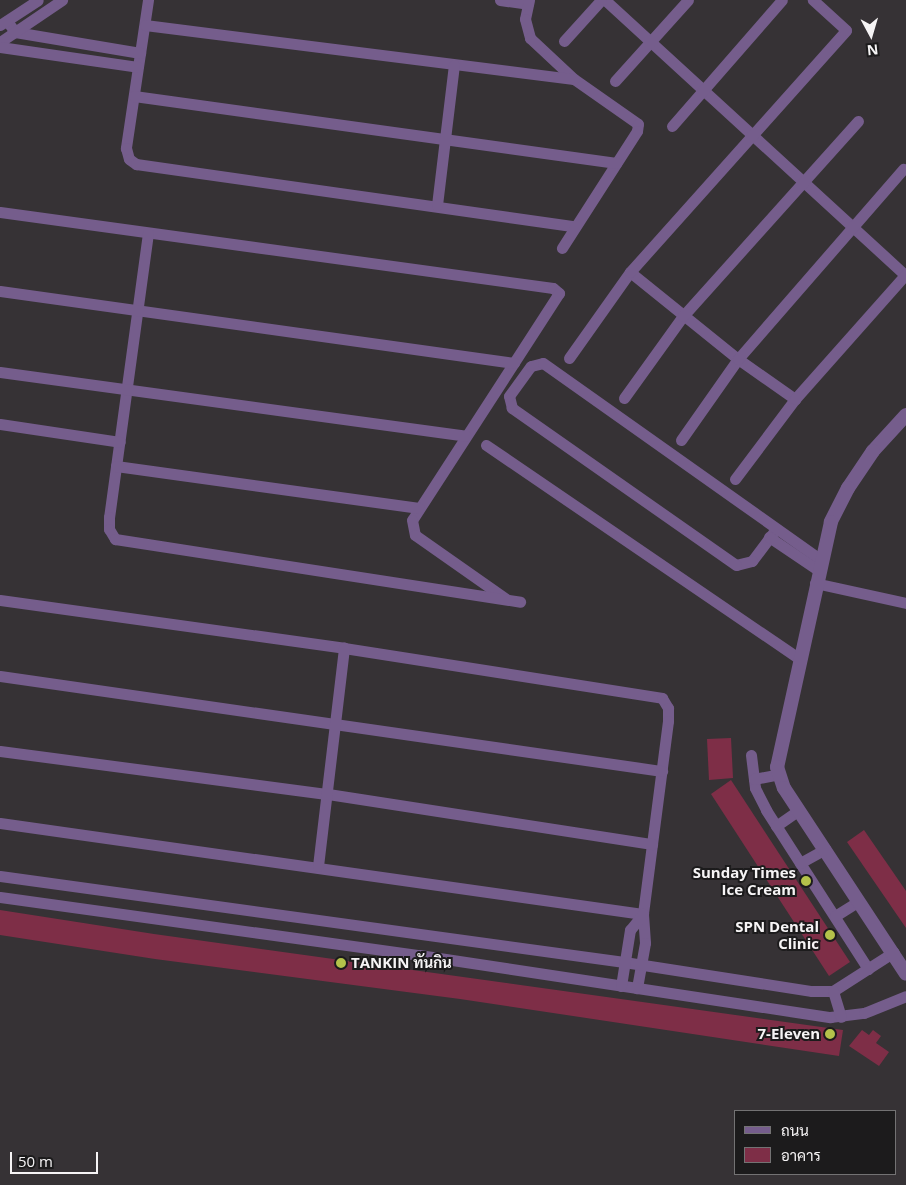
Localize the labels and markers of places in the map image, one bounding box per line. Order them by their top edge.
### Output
place label: Sunday Times Ice Cream [693,863,796,898]
marker: Sunday Times Ice Cream [800,875,812,887]
place label: SPN Dental Clinic [735,917,819,952]
marker: SPN Dental Clinic [823,928,837,942]
place label: TANKIN ทันกิน [351,954,452,972]
marker: TANKIN ทันกิน [335,957,347,969]
place label: 7-Eleven [758,1025,820,1043]
marker: 7-Eleven [824,1028,836,1040]

